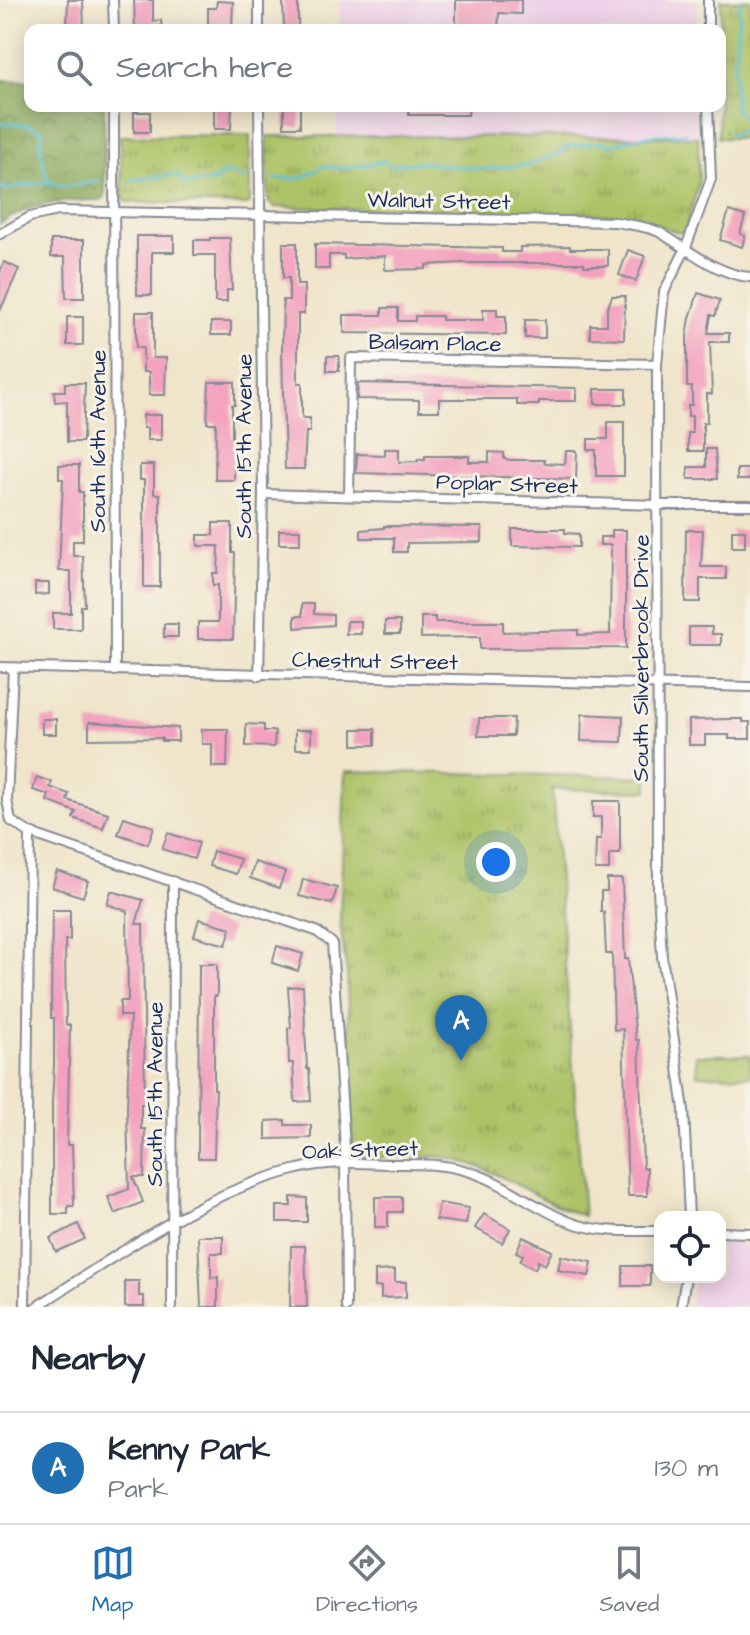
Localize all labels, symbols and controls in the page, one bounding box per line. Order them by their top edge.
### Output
search box [24,24,726,112]
icon: search [52,46,96,90]
text: Search here [116,47,293,89]
street label: Walnut Street [367,185,511,218]
street label: Balsam Place [368,327,502,360]
street label: South 16th Avenue [83,349,114,532]
street label: South 15th Avenue [229,354,260,538]
street label: Poplar Street [435,467,579,502]
street label: South Silverbrook Drive [626,534,657,782]
street label: Chestnut Street [292,645,458,678]
your location [476,842,516,882]
pin: A [435,995,487,1061]
street label: South 15th Avenue [140,1002,171,1186]
street label: Oak Street [301,1133,419,1168]
map controls [654,1211,726,1283]
button: locate [654,1211,726,1283]
text: Nearby [32,1335,146,1383]
text: Kenny Park [108,1429,270,1471]
text: A [50,1450,66,1486]
text: 130 m [654,1450,718,1486]
text: Park [108,1471,168,1507]
tab: Map [91,1541,135,1620]
tab: Directions [316,1541,418,1620]
tab: Saved [599,1541,659,1620]

